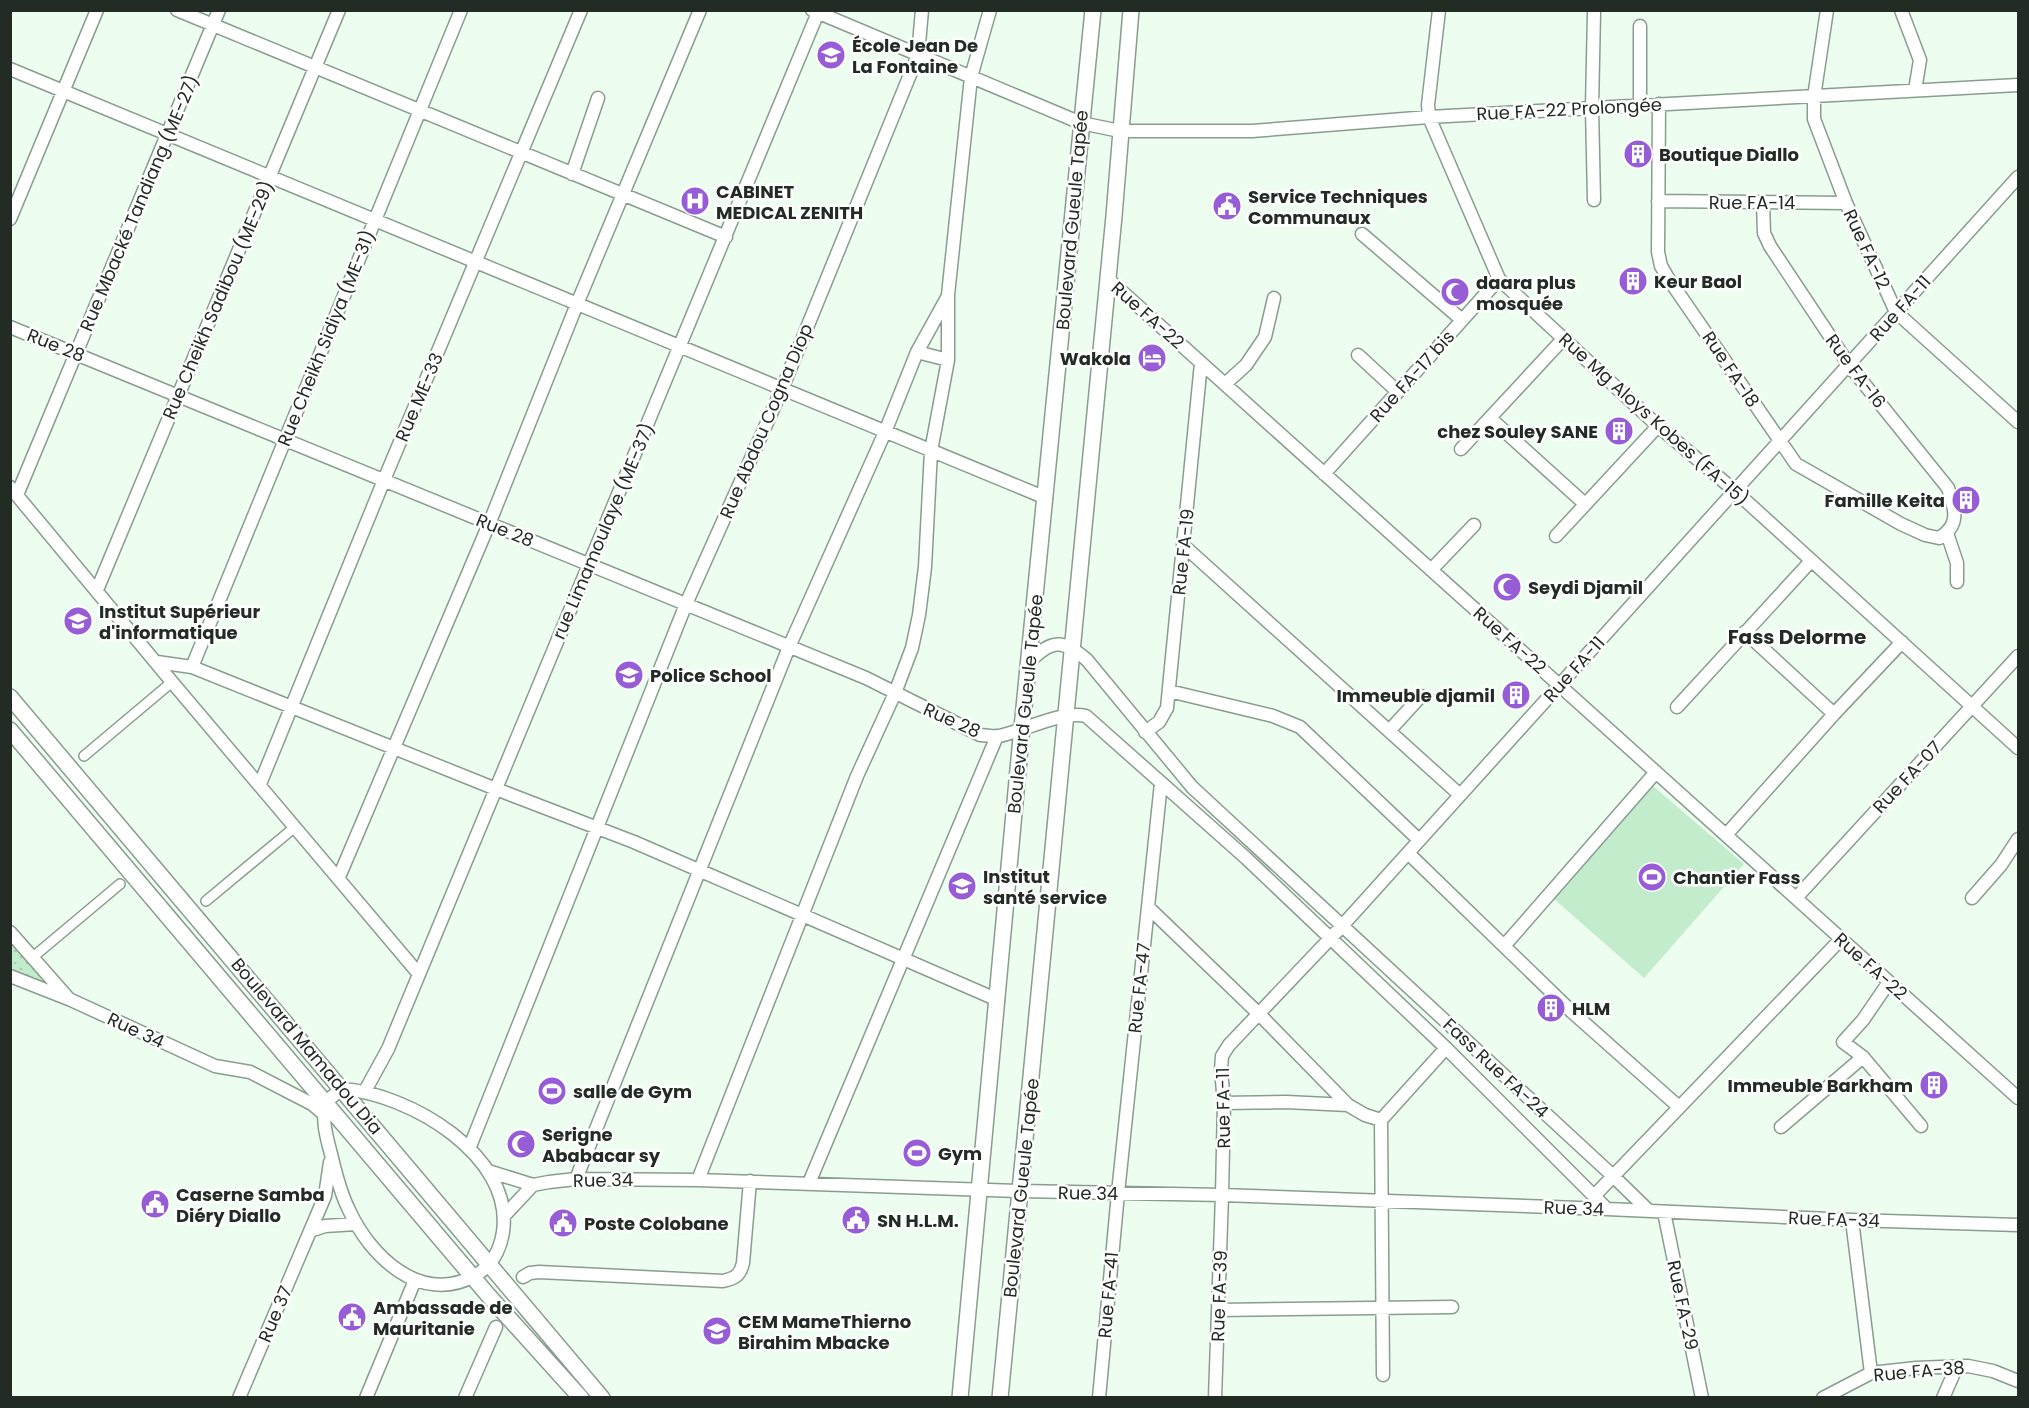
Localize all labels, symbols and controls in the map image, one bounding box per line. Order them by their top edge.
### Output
place label: École Jean De La Fontaine [852,33,978,79]
school or university icon: École Jean De La Fontaine [815,39,847,71]
street label: Rue Mbacké Tandiang (ME-27) [74,71,204,335]
street label: Rue FA-22 Prolongée [1476,92,1662,126]
street label: Boulevard Gueule Tapée [1050,109,1094,331]
building icon: Boutique Diallo [1622,138,1654,170]
place label: Boutique Diallo [1659,142,1799,167]
street label: Rue Cheikh Sadibou (ME-29) [156,177,280,423]
place label: CABINET MEDICAL ZENITH [716,179,863,225]
place label: Service Techniques Communaux [1248,184,1428,230]
hospital icon: CABINET MEDICAL ZENITH [679,185,711,217]
public building icon: Service Techniques Communaux [1211,190,1243,222]
street label: Rue FA-14 [1709,190,1795,215]
street label: Rue FA-12 [1838,205,1896,293]
street label: Rue Cheikh Sidiya (ME-31) [271,226,381,450]
building icon: Keur Baol [1617,265,1649,297]
place label: Keur Baol [1654,269,1742,294]
place label: daara plus mosquée [1476,270,1576,316]
street label: Rue FA-11 [1864,270,1936,346]
street label: Rue FA-22 [1106,276,1190,354]
mosque icon: daara plus mosquée [1439,276,1471,308]
street label: Rue Abdou Cogna Diop [714,320,818,522]
street label: Rue 28 [23,322,89,368]
street label: Rue FA-17 bis [1364,325,1460,427]
street label: Rue FA-18 [1696,326,1766,412]
street label: Rue Mg Aloys Kobes (FA-15) [1554,327,1754,511]
street label: Rue FA-16 [1820,329,1892,413]
hotel icon: Wakola [1136,342,1168,374]
place label: Wakola [1060,346,1131,371]
street label: Rue ME-33 [389,349,449,445]
building icon: chez Souley SANE [1603,415,1635,447]
street label: rue Limamoulaye (ME-37) [546,419,660,643]
place label: chez Souley SANE [1437,419,1598,444]
building icon: Famille Keita [1950,484,1982,516]
place label: Famille Keita [1825,488,1945,513]
street label: Rue 28 [472,507,538,553]
street label: Rue FA-19 [1166,508,1200,596]
mosque icon: Seydi Djamil [1491,571,1523,603]
place label: Seydi Djamil [1528,575,1643,600]
street label: Boulevard Gueule Tapée [1001,593,1049,815]
place label: Institut Supérieur d'informatique [99,599,260,645]
street label: Rue FA-22 [1468,601,1552,679]
school or university icon: Institut Supérieur d'informatique [62,605,94,637]
district label: Fass Delorme [1728,623,1866,651]
street label: Rue FA-11 [1538,631,1610,707]
school or university icon: Police School [613,659,645,691]
place label: Police School [650,663,771,688]
building icon: Immeuble djamil [1500,679,1532,711]
place label: Immeuble djamil [1336,683,1495,708]
street label: Rue 28 [919,696,985,744]
street label: Rue FA-07 [1867,735,1947,819]
sports icon: Chantier Fass [1636,861,1668,893]
place label: Institut santé service [983,864,1107,910]
place label: Chantier Fass [1673,865,1801,890]
school or university icon: Institut santé service [946,870,978,902]
street label: Rue FA-22 [1829,927,1913,1005]
street label: Rue FA-47 [1122,941,1156,1034]
street label: Boulevard Mamadou Dia [226,952,388,1140]
building icon: HLM [1535,992,1567,1024]
place label: HLM [1572,996,1610,1021]
street label: Rue 34 [103,1006,169,1054]
street label: Fass Rue FA-24 [1438,1012,1554,1124]
street label: Rue FA-11 [1210,1067,1236,1149]
building icon: Immeuble Barkham [1918,1069,1950,1101]
place label: Immeuble Barkham [1728,1073,1913,1098]
sports icon: salle de Gym [536,1075,568,1107]
street label: Boulevard Gueule Tapée [997,1077,1045,1299]
place label: salle de Gym [573,1079,692,1104]
place label: Serigne Ababacar sy [542,1122,661,1168]
mosque icon: Serigne Ababacar sy [505,1128,537,1160]
sports icon: Gym [901,1137,933,1169]
place label: Gym [938,1141,982,1166]
street label: Rue 34 [573,1167,633,1193]
street label: Rue 34 [1058,1180,1118,1206]
place label: Caserne Samba Diéry Diallo [176,1182,325,1228]
public building icon: Caserne Samba Diéry Diallo [139,1188,171,1220]
street label: Rue 34 [1543,1194,1605,1222]
public building icon: SN H.L.M. [840,1204,872,1236]
street label: Rue FA-34 [1788,1205,1880,1233]
public building icon: Poste Colobane [547,1207,579,1239]
place label: SN H.L.M. [877,1208,959,1233]
place label: Poste Colobane [584,1211,729,1236]
street label: Rue FA-39 [1205,1250,1233,1342]
street label: Rue FA-41 [1092,1251,1124,1339]
street label: Rue FA-29 [1661,1258,1705,1352]
street label: Rue 37 [252,1282,298,1346]
place label: Ambassade de Mauritanie [373,1295,513,1341]
public building icon: Ambassade de Mauritanie [336,1301,368,1333]
place label: CEM MameThierno Birahim Mbacke [738,1309,911,1355]
school or university icon: CEM MameThierno Birahim Mbacke [701,1315,733,1347]
street label: Rue FA-38 [1872,1355,1966,1387]

